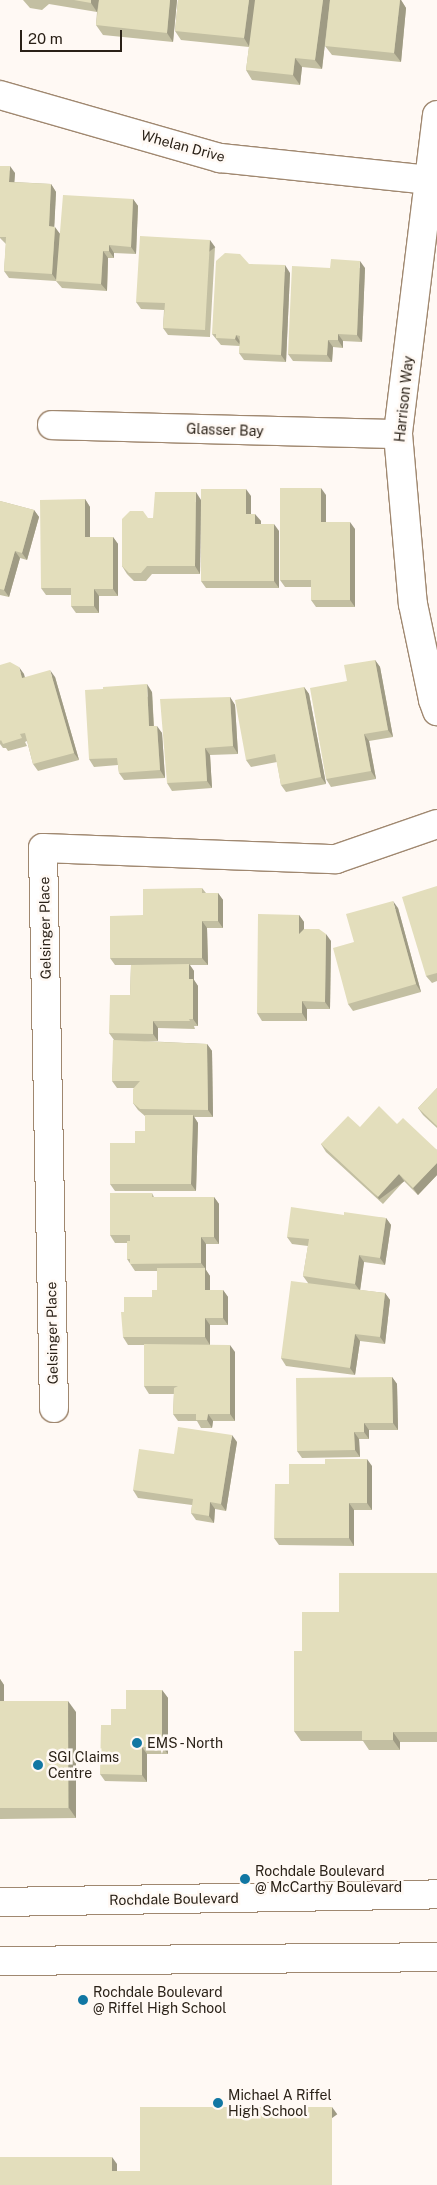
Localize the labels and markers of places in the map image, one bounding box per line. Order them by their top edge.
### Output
place label: EMS - North [147,1735,227,1751]
marker: EMS - North [131,1737,143,1749]
place label: SGI Claims Centre [48,1749,119,1781]
marker: SGI Claims Centre [32,1759,44,1771]
place label: Rochdale Boulevard @ McCarthy Boulevard [255,1863,402,1895]
marker: Rochdale Boulevard @ McCarthy Boulevard [239,1873,251,1885]
place label: Rochdale Boulevard @ Riffel High School [93,1984,227,2016]
marker: Rochdale Boulevard @ Riffel High School [77,1994,89,2006]
place label: Michael A Riffel High School [228,2087,332,2120]
marker: Michael A Riffel High School [212,2097,224,2109]

